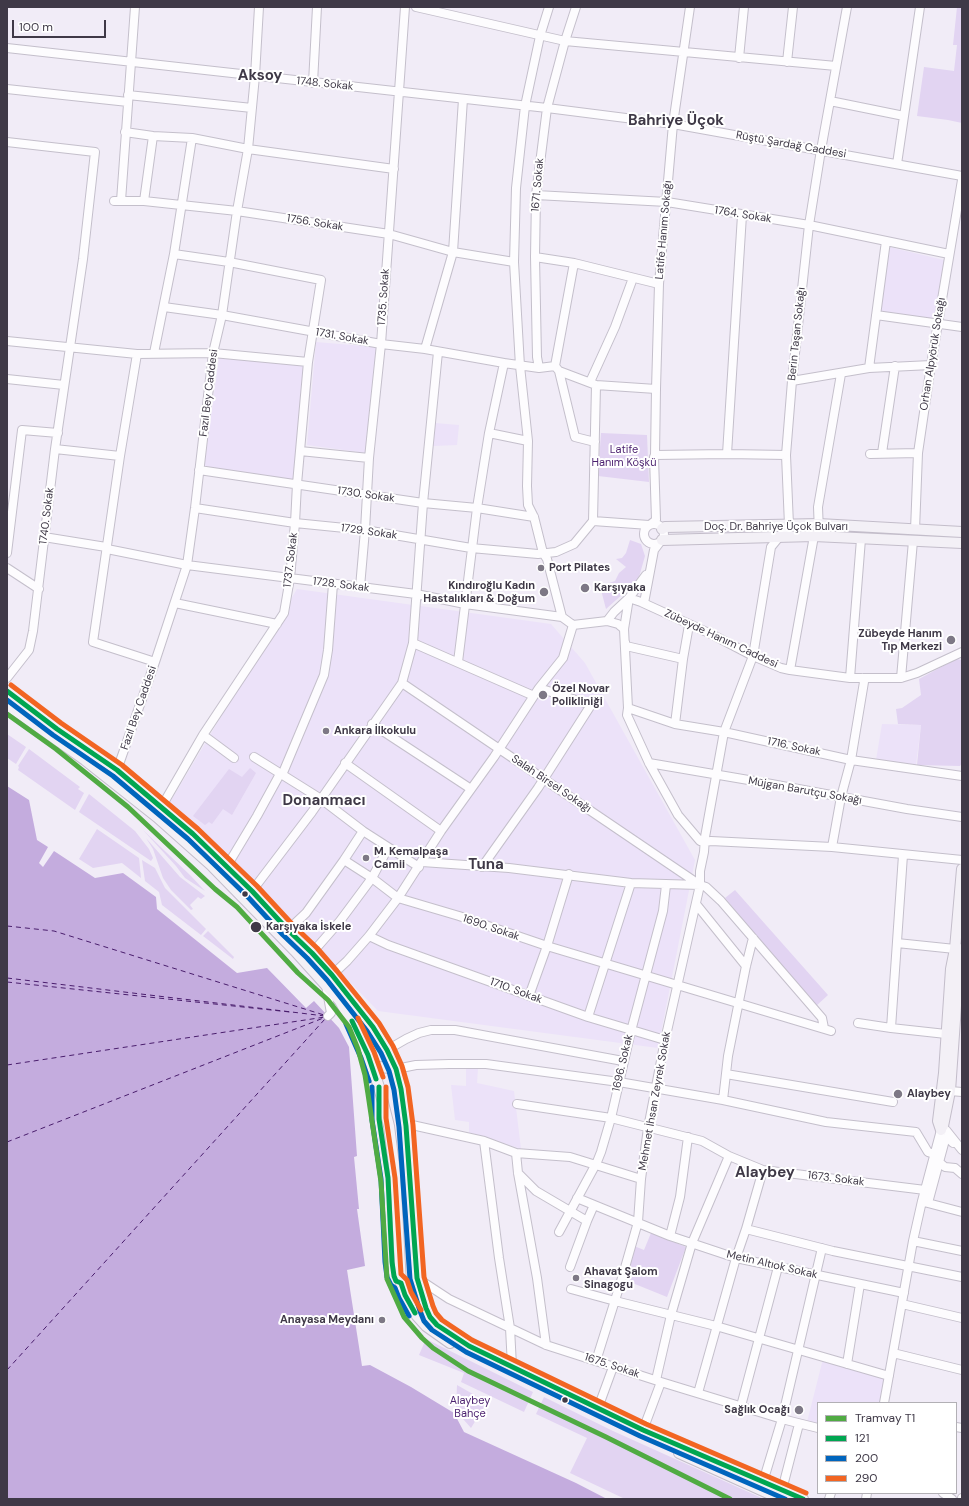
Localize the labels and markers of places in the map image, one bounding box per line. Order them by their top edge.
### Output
place label: Port Pilates [549,561,610,575]
marker: Port Pilates [536,563,546,573]
place label: Kındıroğlu Kadın Hastalıkları & Doğum [423,579,535,605]
place label: Karşıyaka [594,581,646,595]
marker: Karşıyaka [579,582,591,594]
marker: Kındıroğlu Kadın Hastalıkları & Doğum [538,586,550,598]
place label: Zübeyde Hanım Tıp Merkezi [858,627,942,653]
marker: Zübeyde Hanım Tıp Merkezi [945,634,957,646]
place label: Özel Novar Polikliniği [552,682,609,708]
marker: Özel Novar Polikliniği [537,689,549,701]
place label: Ankara İlkokulu [334,724,416,738]
marker: Ankara İlkokulu [321,726,331,736]
place label: M. Kemalpaşa Camii [374,845,448,871]
marker: M. Kemalpaşa Camii [361,853,371,863]
unlabelled marker [240,889,250,899]
marker: Karşıyaka İskele [249,920,263,934]
place label: Karşıyaka İskele [266,920,351,934]
place label: Alaybey [907,1087,951,1101]
marker: Alaybey [892,1088,904,1100]
place label: Ahavat Şalom Sinagogu [584,1265,658,1291]
marker: Ahavat Şalom Sinagogu [571,1273,581,1283]
place label: Anayasa Meydanı [280,1313,374,1327]
marker: Anayasa Meydanı [377,1315,387,1325]
unlabelled marker [560,1395,570,1405]
place label: Sağlık Ocağı [724,1403,790,1417]
marker: Sağlık Ocağı [793,1404,805,1416]

